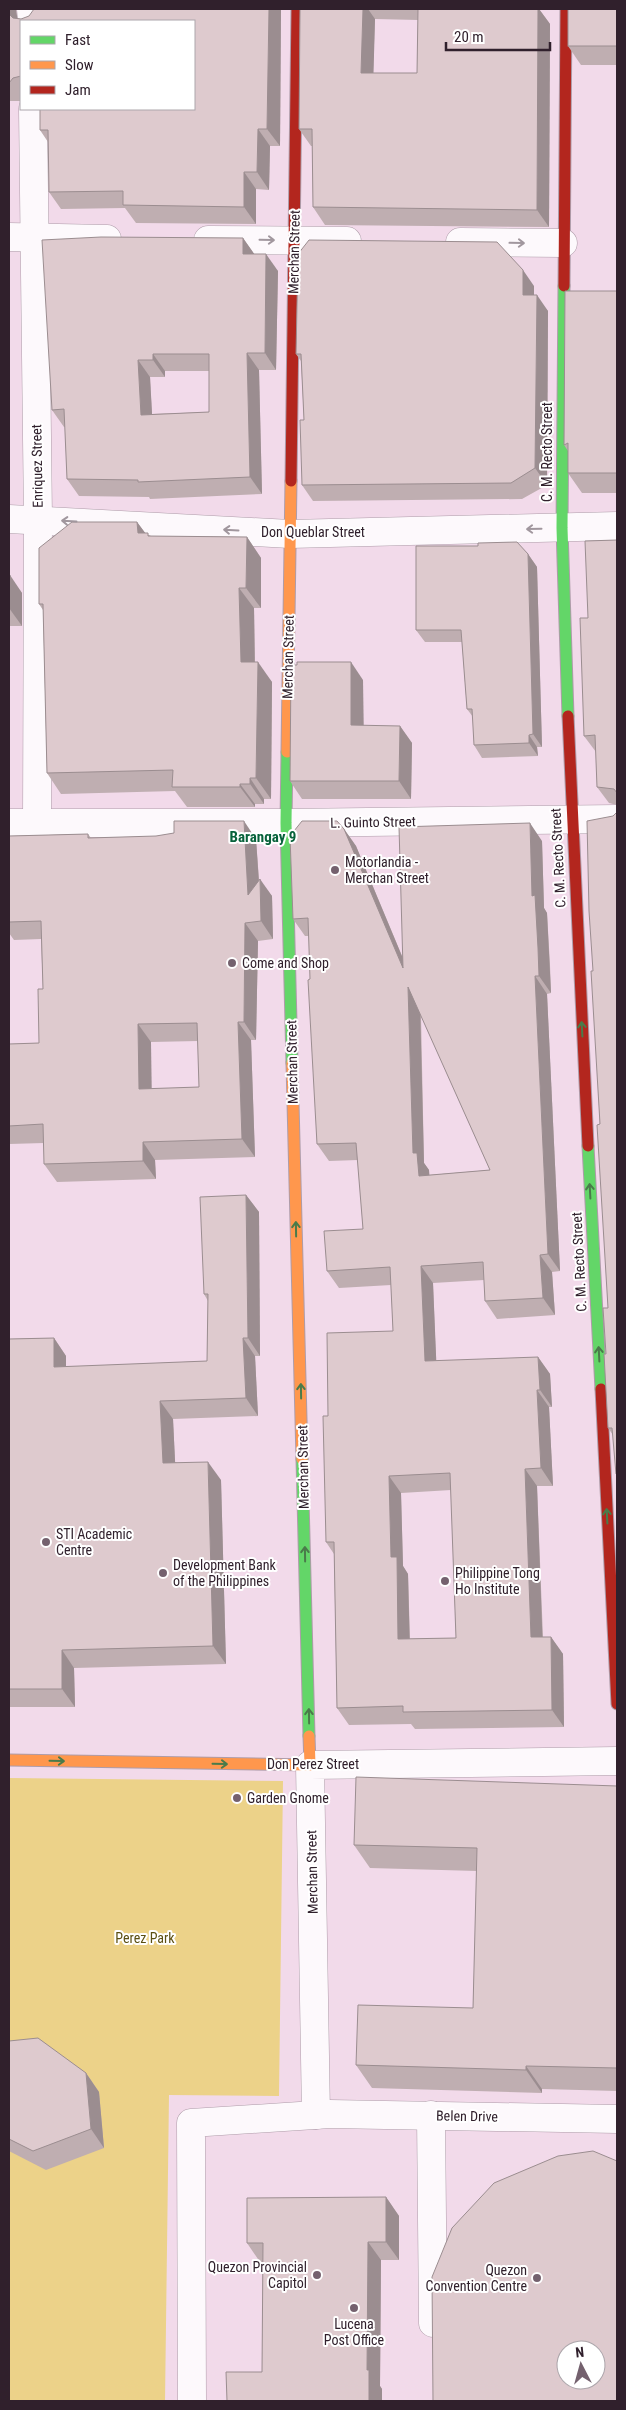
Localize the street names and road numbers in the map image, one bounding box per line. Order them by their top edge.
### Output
street label: Merchan Street [285,210,303,294]
street label: C. M. Recto Street [539,402,555,502]
street label: Enriquez Street [28,424,46,508]
street label: Don Queblar Street [261,524,365,540]
street label: Merchan Street [279,615,297,699]
street label: C. M. Recto Street [547,808,569,908]
street label: L. Guinto Street [330,813,416,831]
street label: Merchan Street [283,1020,301,1104]
street label: C. M. Recto Street [568,1212,590,1312]
street label: Merchan Street [294,1425,312,1509]
street label: Don Perez Street [267,1756,359,1772]
street label: Merchan Street [303,1830,321,1914]
street label: Belen Drive [436,2107,499,2125]

